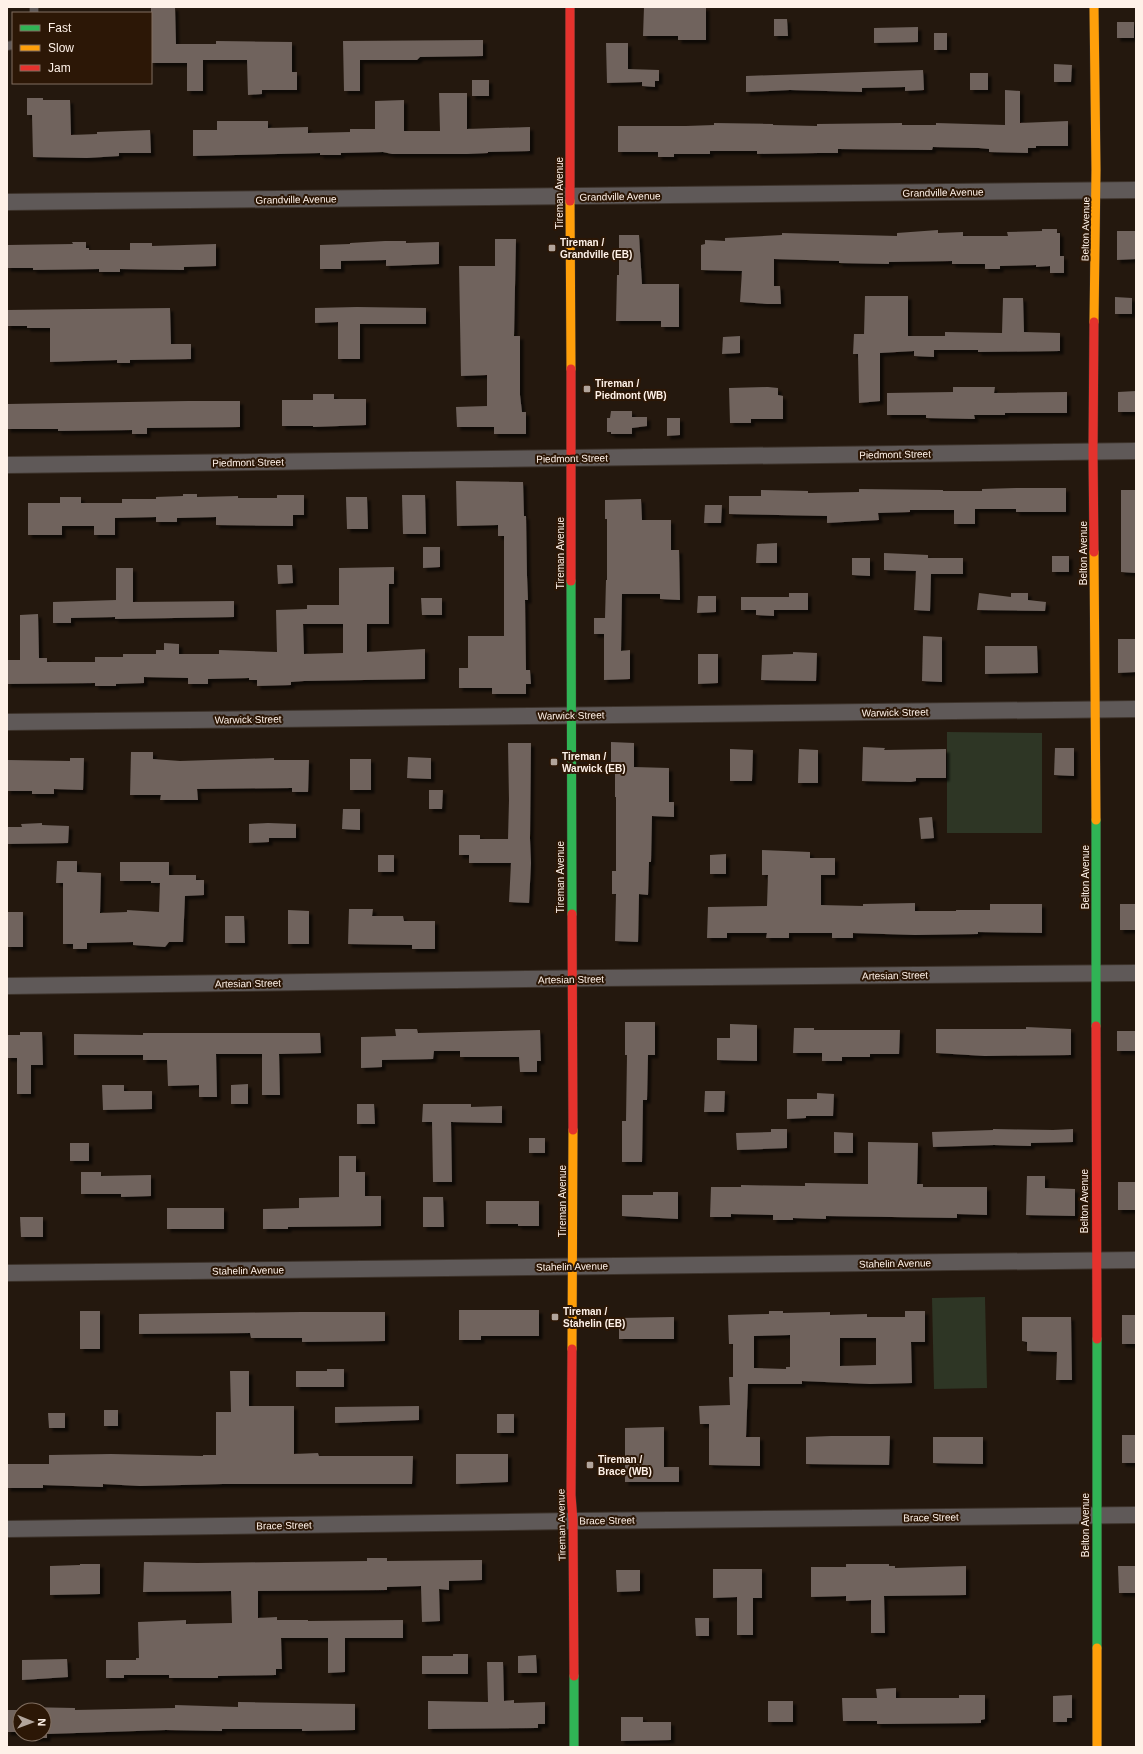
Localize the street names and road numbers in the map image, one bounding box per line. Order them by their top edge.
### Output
street label: Tireman Avenue [554,156,565,229]
street label: Grandville Avenue [902,186,984,199]
street label: Grandville Avenue [579,190,661,203]
street label: Grandville Avenue [255,193,337,206]
street label: Belton Avenue [1079,196,1092,261]
street label: Piedmont Street [859,448,931,461]
street label: Piedmont Street [536,452,608,465]
street label: Piedmont Street [212,456,284,469]
street label: Tireman Avenue [555,516,566,589]
street label: Belton Avenue [1078,520,1089,585]
street label: Warwick Street [861,706,929,719]
street label: Warwick Street [537,709,605,722]
street label: Warwick Street [214,713,282,726]
street label: Tireman Avenue [555,840,566,913]
street label: Belton Avenue [1080,844,1091,909]
street label: Artesian Street [862,969,928,982]
street label: Artesian Street [538,973,604,986]
street label: Artesian Street [215,977,281,990]
street label: Tireman Avenue [557,1164,568,1237]
street label: Belton Avenue [1079,1168,1090,1233]
street label: Stahelin Avenue [859,1257,932,1270]
street label: Stahelin Avenue [536,1260,609,1273]
street label: Stahelin Avenue [212,1264,285,1277]
street label: Tireman Avenue [555,1488,568,1561]
street label: Belton Avenue [1080,1492,1091,1557]
street label: Brace Street [903,1512,959,1523]
street label: Brace Street [579,1515,635,1526]
street label: Brace Street [256,1520,312,1531]

